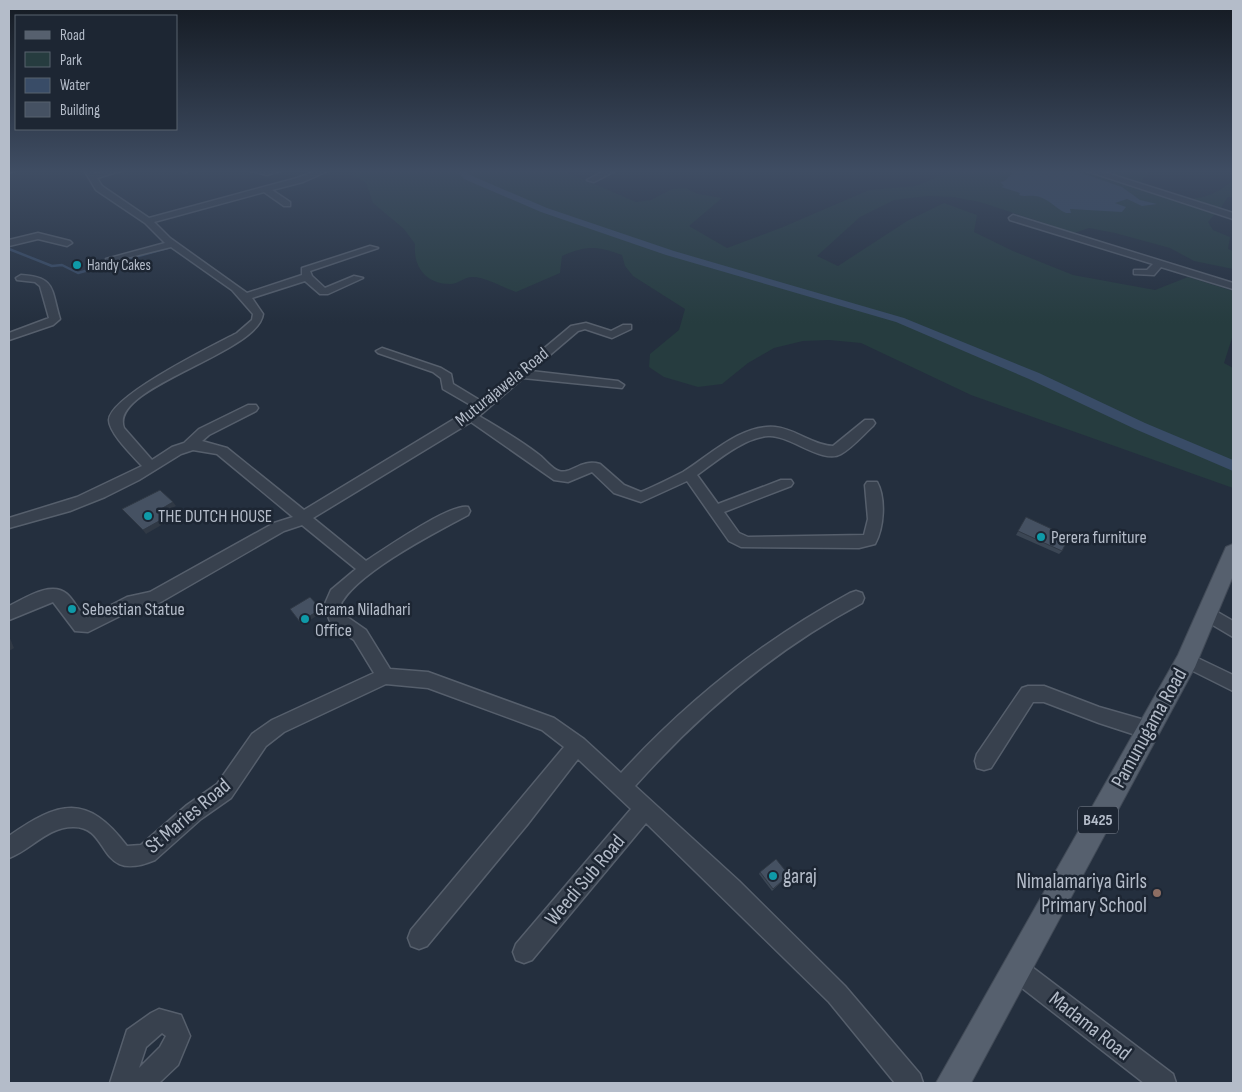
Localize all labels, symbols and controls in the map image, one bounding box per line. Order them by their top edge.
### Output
legend [15,15,178,130]
text: Road [60,26,85,45]
text: Park [60,51,82,70]
text: Water [60,76,91,95]
text: Building [60,101,100,120]
place label: Handy Cakes [87,256,151,275]
marker: Handy Cakes [71,259,83,271]
street label: Muturajawela Road [451,343,553,431]
place label: THE DUTCH HOUSE [158,506,272,527]
marker: THE DUTCH HOUSE [142,510,154,522]
place label: Perera furniture [1051,527,1147,548]
marker: Perera furniture [1035,531,1047,543]
place label: Sebestian Statue [82,599,185,620]
place label: Grama Niladhari Office [315,599,411,641]
marker: Sebestian Statue [66,603,78,615]
marker: Grama Niladhari Office [299,613,311,625]
street label: Pamunugama Road [1106,664,1192,792]
street label: St Maries Road [140,773,236,859]
road number: B425 [1078,806,1118,834]
street label: Weedi Sub Road [540,829,630,931]
place label: garaj [783,864,817,889]
place label: Nimalamariya Girls Primary School [1016,869,1147,918]
marker: garaj [767,870,779,882]
marker: Nimalamariya Girls Primary School [1151,887,1163,899]
street label: Madama Road [1044,986,1136,1066]

